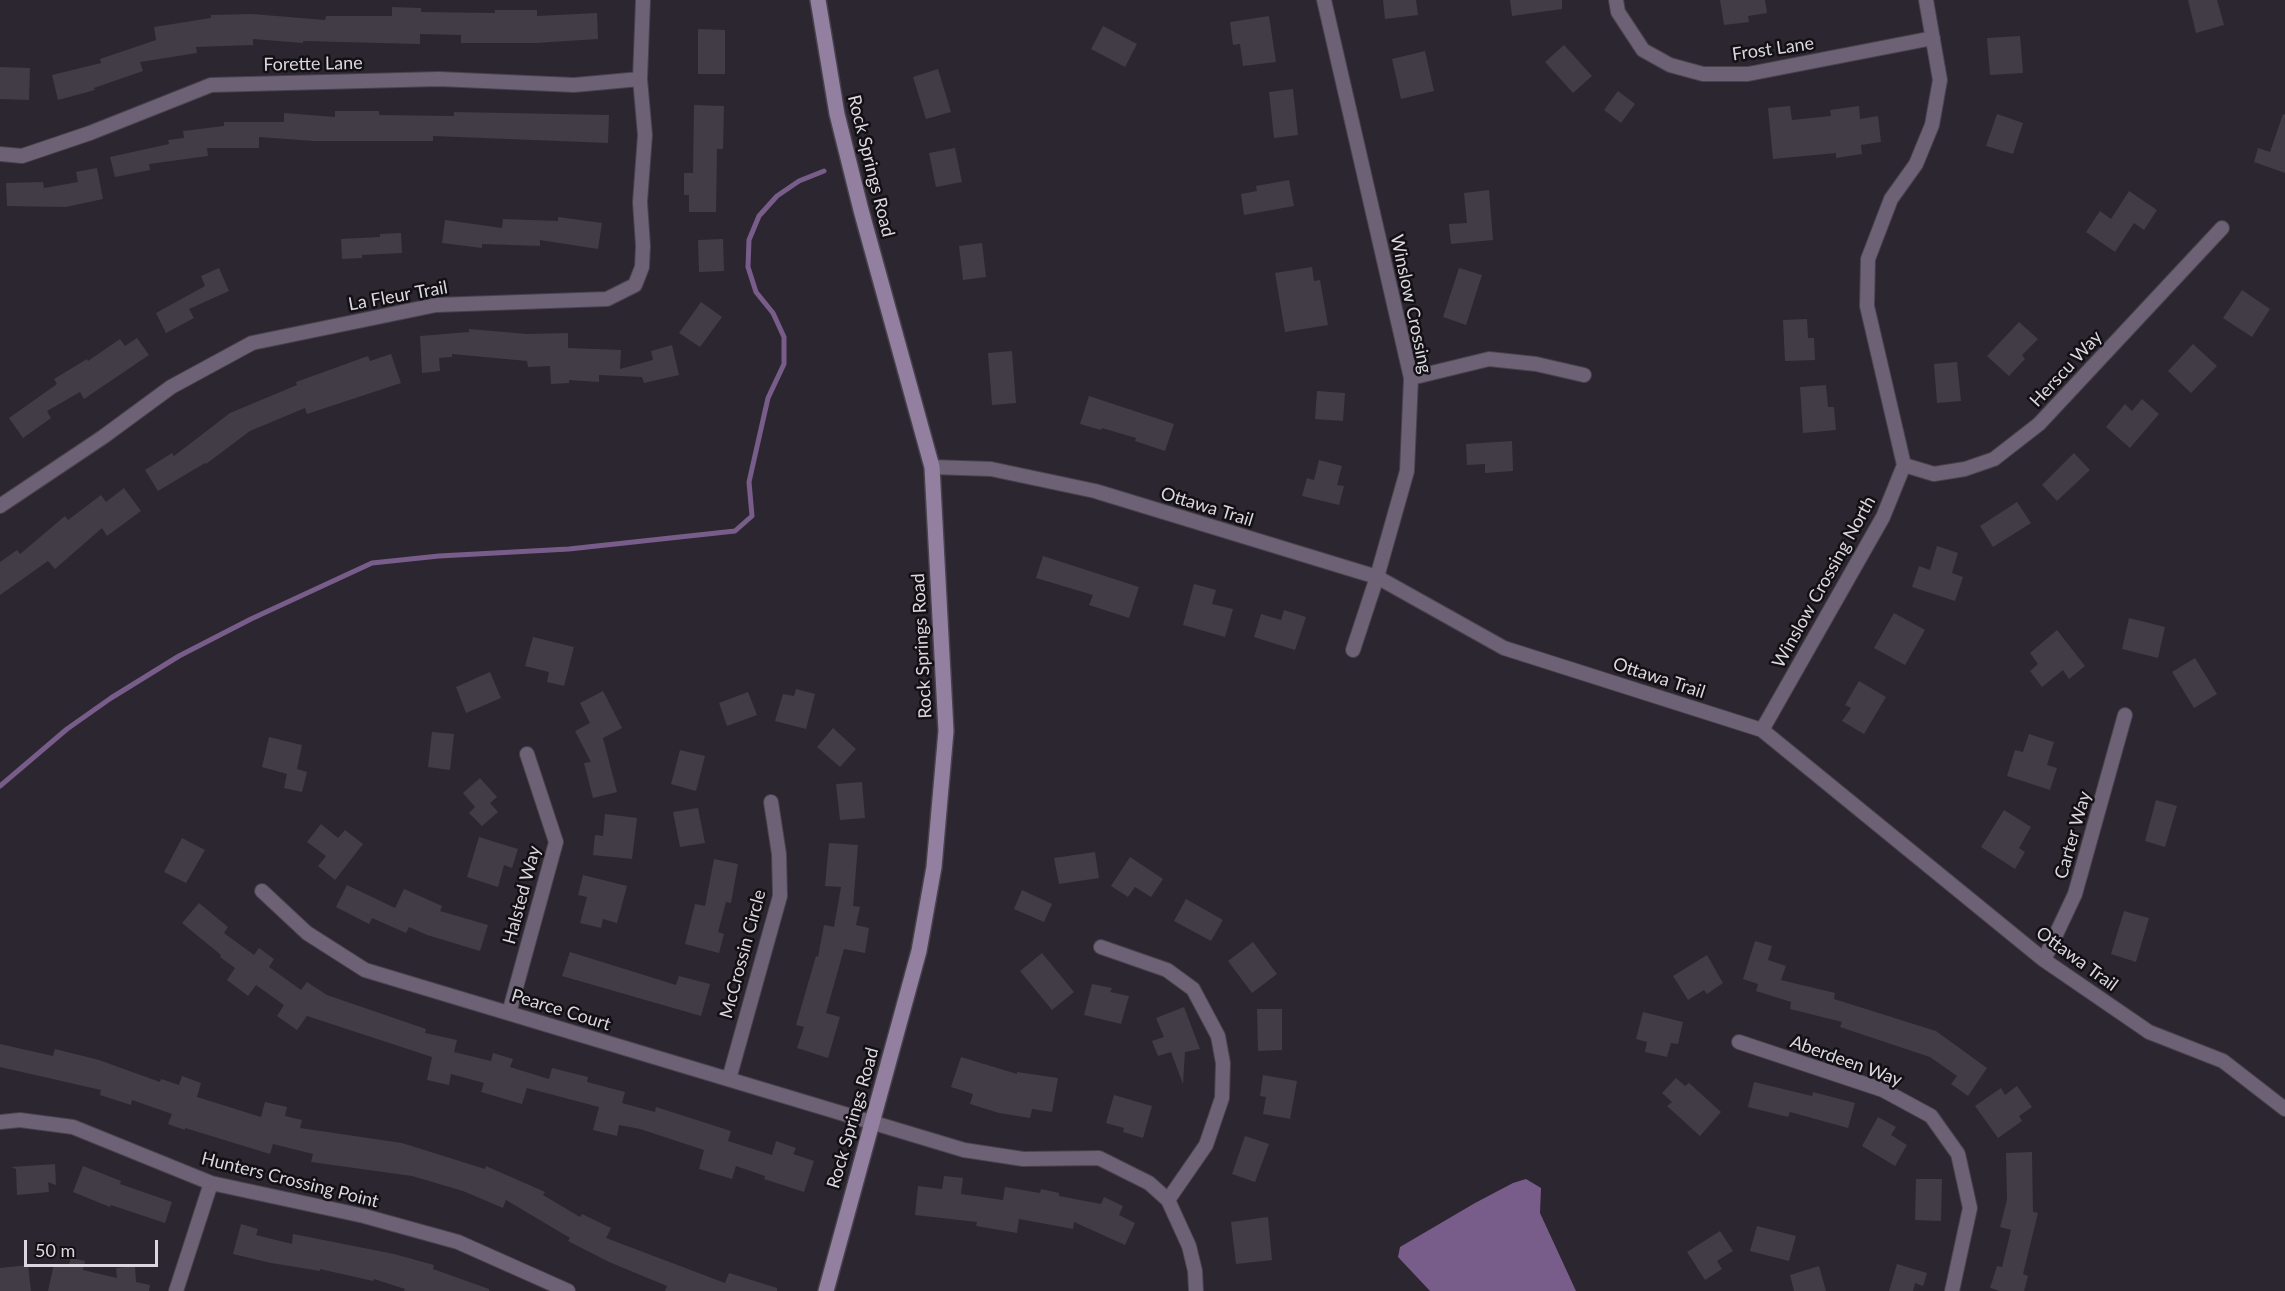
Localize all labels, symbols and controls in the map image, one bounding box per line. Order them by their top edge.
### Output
street label: Frost Lane [1731,33,1815,65]
street label: Forette Lane [263,52,363,76]
street label: Rock Springs Road [843,93,899,239]
street label: Winslow Crossing [1386,233,1436,375]
street label: La Fleur Trail [347,277,449,315]
street label: Herscu Way [2025,326,2107,412]
street label: Ottawa Trail [1158,483,1256,531]
street label: Winslow Crossing North [1768,492,1880,672]
street label: Rock Springs Road [907,573,937,719]
street label: Ottawa Trail [1610,653,1708,703]
street label: Carter Way [2050,789,2096,881]
street label: Halsted Way [499,844,545,946]
street label: McCrossin Circle [715,887,771,1021]
street label: Ottawa Trail [2032,922,2122,996]
street label: Pearce Court [509,985,613,1035]
street label: Aberdeen Way [1787,1031,1905,1091]
street label: Rock Springs Road [823,1045,883,1191]
street label: Hunters Crossing Point [199,1148,381,1212]
scale bar [27,1228,160,1266]
text: 50 m [35,1239,75,1261]

